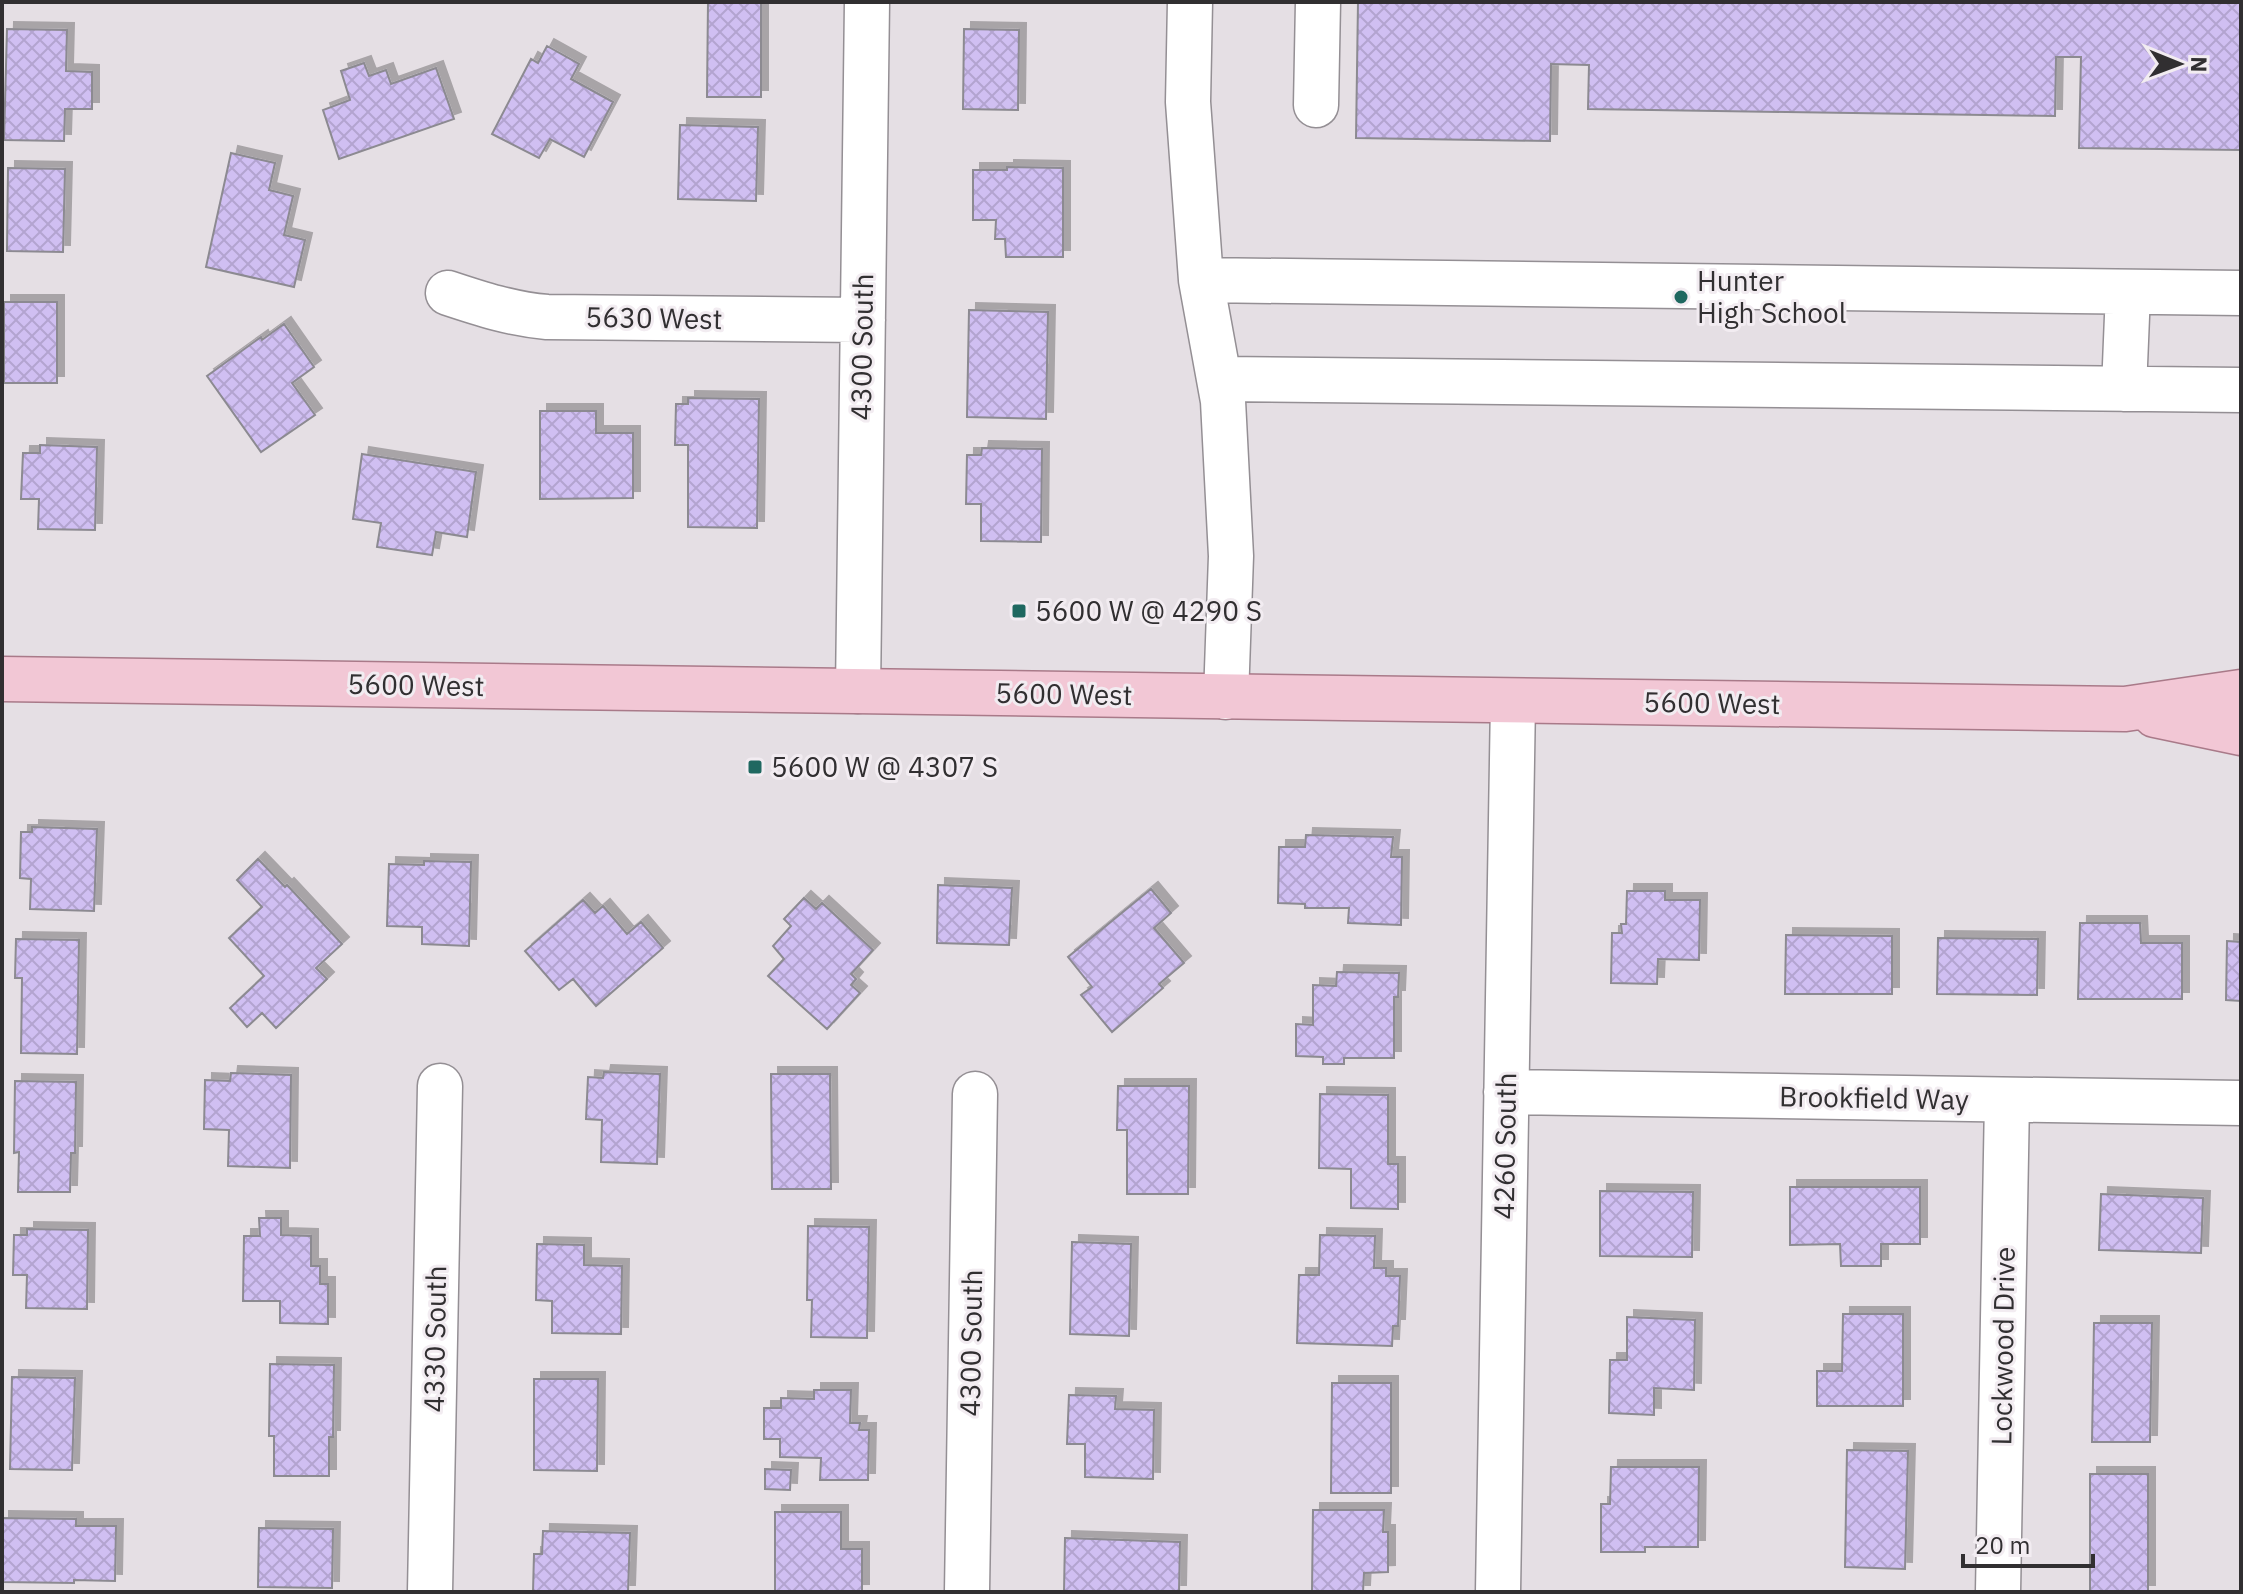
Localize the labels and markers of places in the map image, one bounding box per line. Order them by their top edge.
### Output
place label: Hunter High School [1697,262,1846,331]
marker: Hunter High School [1672,288,1690,306]
place label: 5600 W @ 4290 S [1035,592,1262,629]
marker: 5600 W @ 4290 S [1010,602,1028,620]
place label: 5600 W @ 4307 S [771,748,998,785]
marker: 5600 W @ 4307 S [746,758,764,776]

